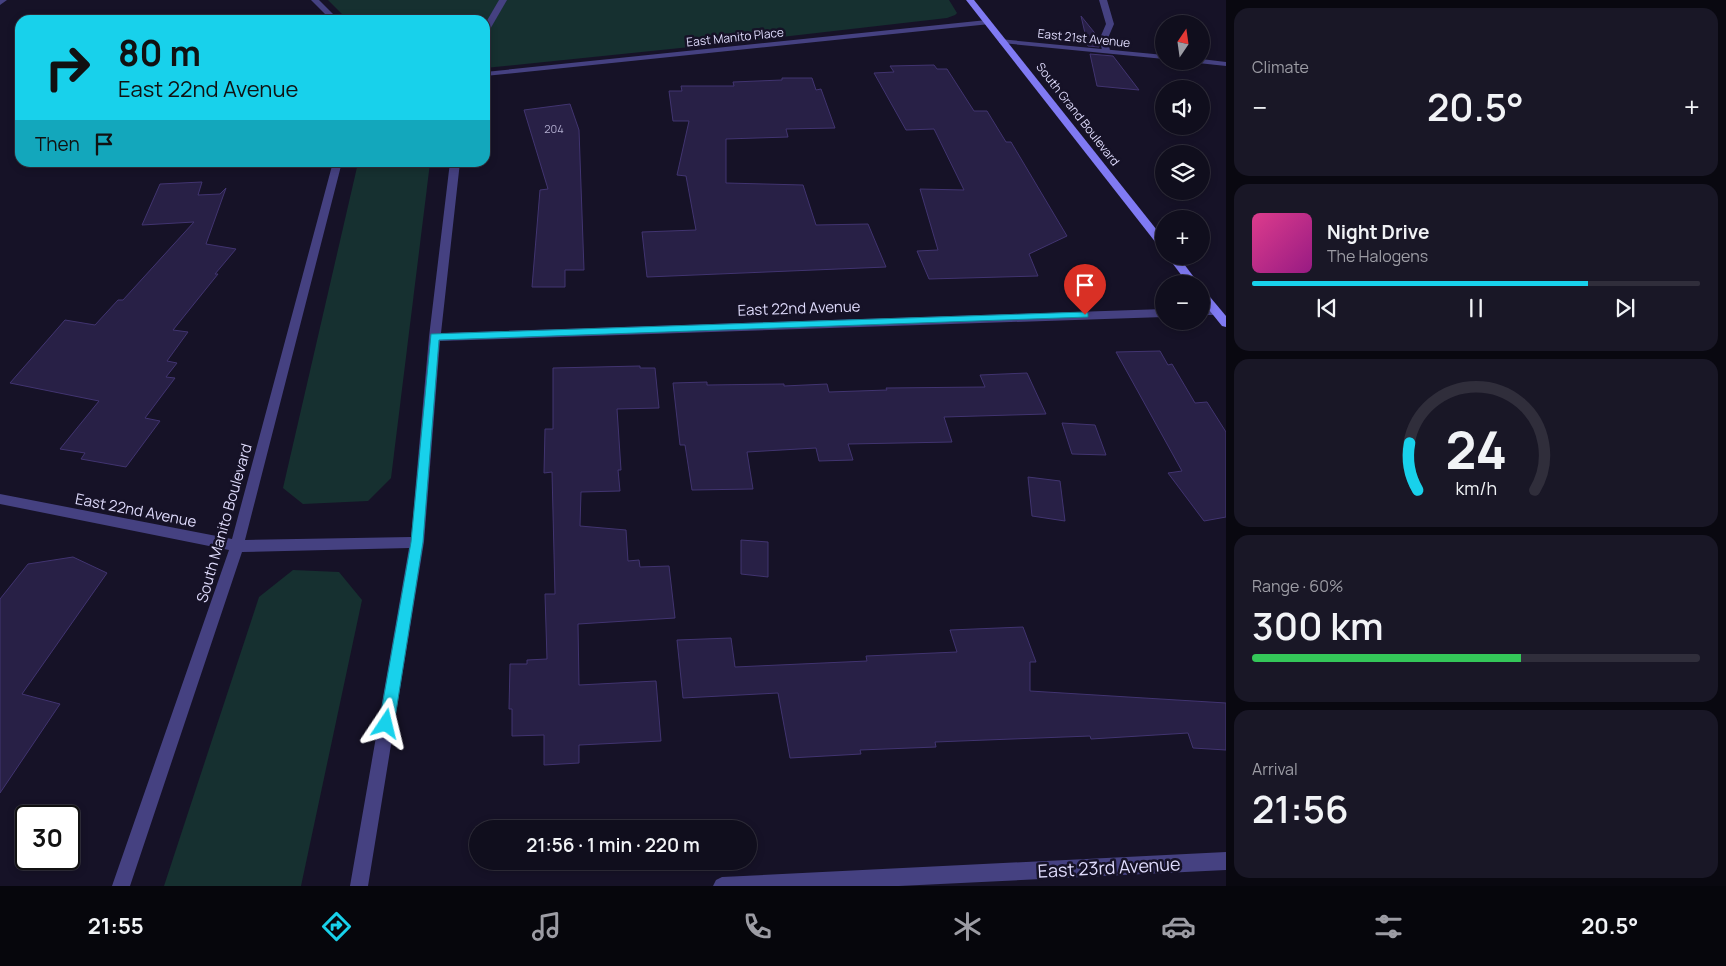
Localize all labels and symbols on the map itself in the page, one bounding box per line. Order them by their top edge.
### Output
north arrow [1155,15,1210,70]
street label: East Manito Place [685,23,785,51]
street label: East 21st Avenue [1037,25,1131,51]
street label: South Grand Boulevard [1032,59,1124,169]
house number: 204 [544,121,564,136]
pin [1064,264,1106,315]
street label: East 22nd Avenue [737,295,861,321]
street label: South Manito Boulevard [191,441,257,605]
street label: East 22nd Avenue [74,488,199,532]
position arrow [359,697,411,749]
speed limit sign: 30 [15,805,80,870]
street label: East 23rd Avenue [1037,851,1181,883]

